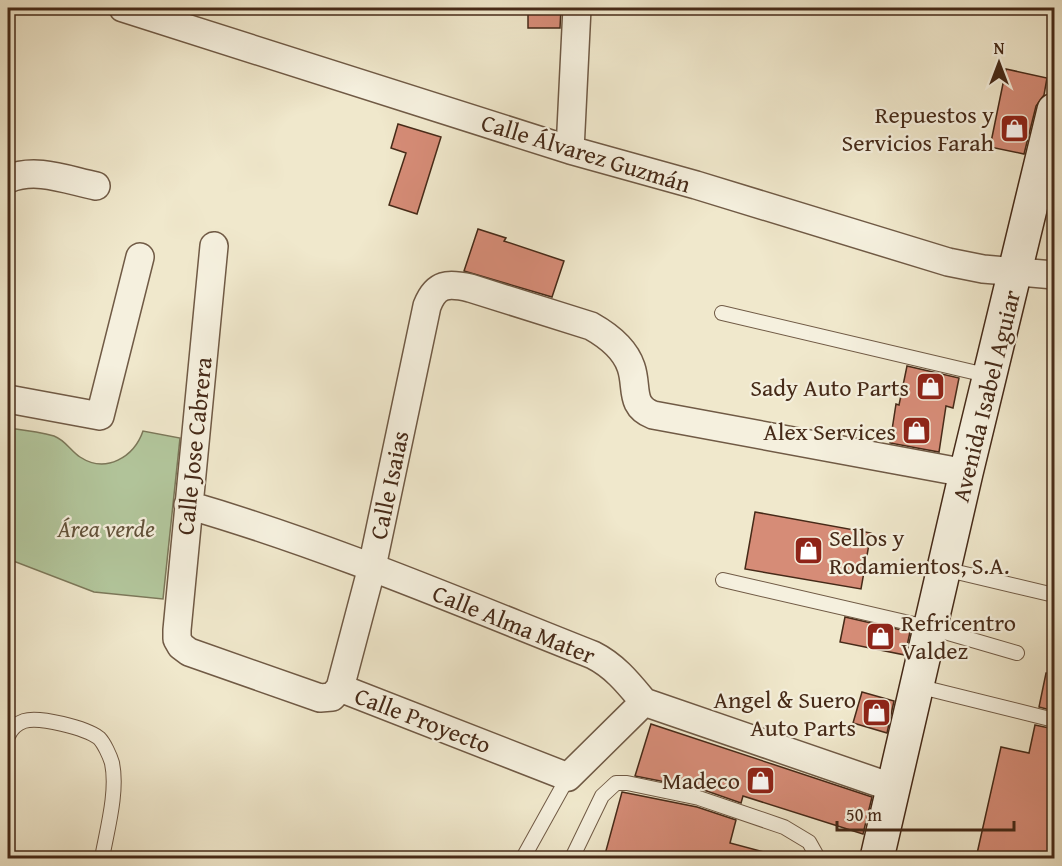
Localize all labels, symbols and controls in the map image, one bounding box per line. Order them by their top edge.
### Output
north arrow [969,33,1029,93]
text: N [994,36,1005,60]
place label: Repuestos y Servicios Farah [841,97,995,160]
street label: Calle Álvarez Guzmán [477,105,695,202]
shop icon: Repuestos y Servicios Farah [999,112,1031,144]
street label: Avenida Isabel Aguiar [943,286,1029,506]
street label: Calle Jose Cabrera [167,355,221,537]
place label: Sady Auto Parts [750,370,909,405]
shop icon: Sady Auto Parts [914,371,946,403]
place label: Alex Services [763,414,896,449]
shop icon: Alex Services [901,415,933,447]
street label: Calle Isaias [360,427,418,543]
park label: Área verde [56,511,155,546]
place label: Sellos y Rodamientos, S.A. [829,520,1010,583]
shop icon: Sellos y Rodamientos, S.A. [792,535,824,567]
street label: Calle Alma Mater [427,575,601,673]
place label: Refricentro Valdez [901,605,1016,668]
shop icon: Refricentro Valdez [864,620,896,652]
street label: Calle Proyecto [350,678,496,762]
place label: Angel & Suero Auto Parts [714,682,856,745]
shop icon: Angel & Suero Auto Parts [861,697,893,729]
place label: Madeco [662,763,740,798]
shop icon: Madeco [745,764,777,796]
scale bar [837,794,1014,832]
text: 50 m [846,801,882,828]

